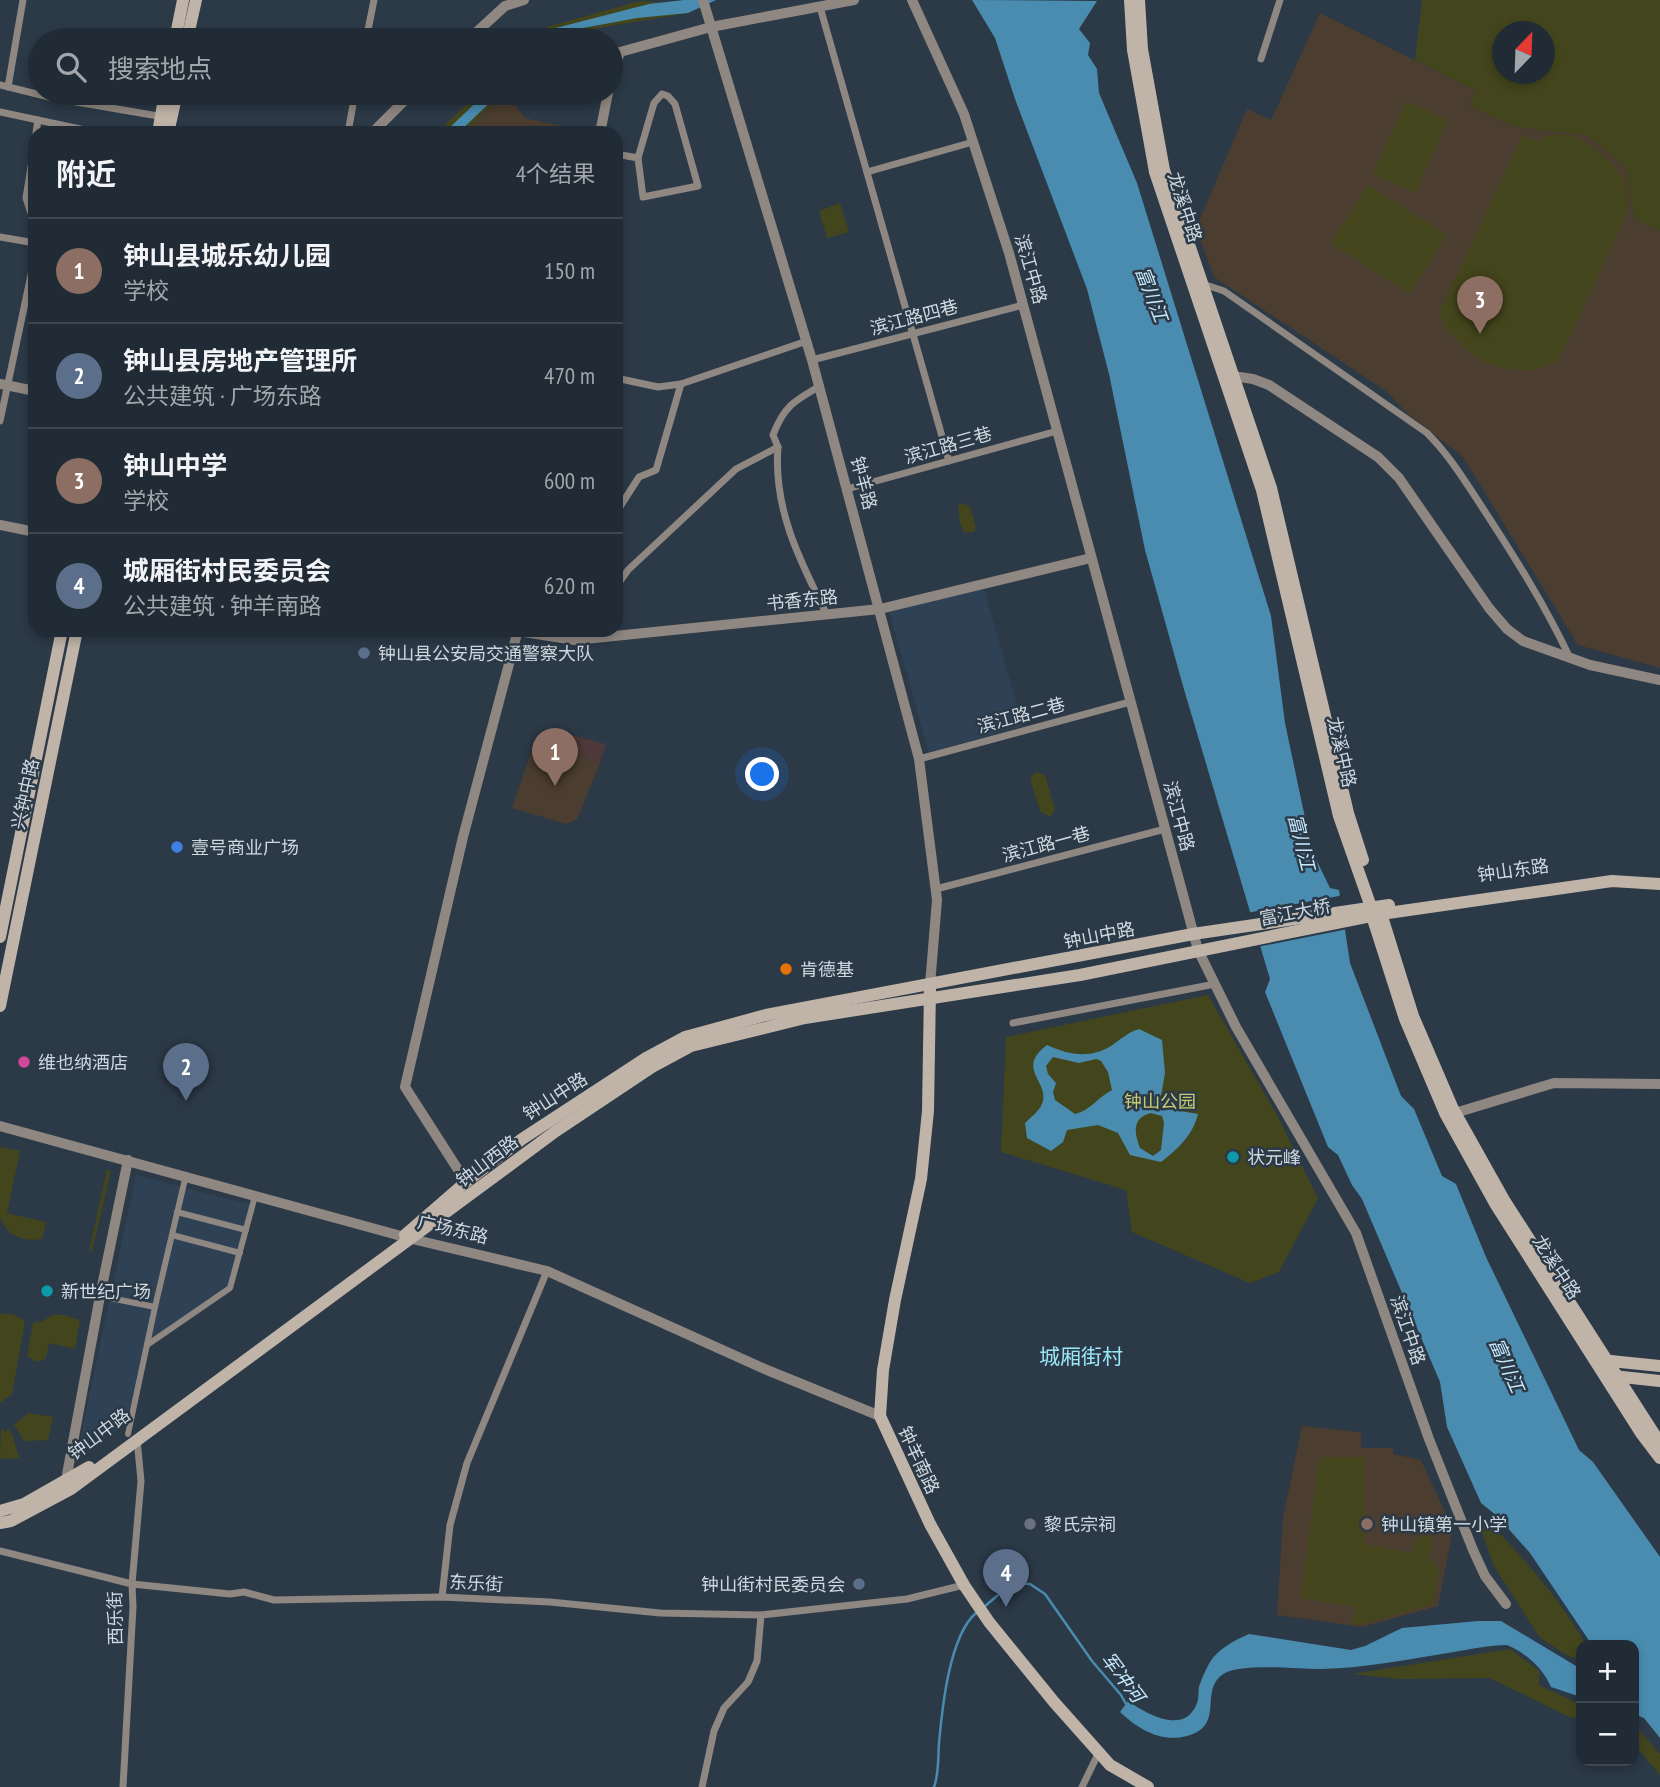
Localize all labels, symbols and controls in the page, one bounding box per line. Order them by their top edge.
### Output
north arrow [1492,21,1555,84]
search box [28,28,623,105]
icon: search [52,48,90,86]
text: 搜索地点 [108,52,212,85]
text: 附近 [56,154,116,193]
text: 4个结果 [516,159,595,188]
street label: 龙溪中路 [1163,169,1207,245]
street label: 滨江中路 [1010,231,1052,307]
text: 钟山县城乐幼儿园 [123,239,331,272]
text: 1 [74,256,85,285]
text: 150 m [544,256,595,285]
water label: 富川江 [1131,263,1174,327]
text: 学校 [123,276,169,305]
pin: 3 [1457,276,1503,334]
street label: 滨江路四巷 [868,294,960,340]
text: 钟山县房地产管理所 [123,344,357,377]
text: 2 [74,361,85,390]
text: 470 m [544,361,595,390]
text: 公共建筑 · 广场东路 [123,381,322,410]
street label: 滨江路三巷 [902,422,994,468]
text: 钟山中学 [123,449,227,482]
street label: 钟羊路 [846,454,882,512]
text: 3 [74,466,85,495]
text: 600 m [544,466,595,495]
text: 学校 [123,486,169,515]
text: 城厢街村民委员会 [123,554,331,587]
text: 4 [74,571,85,600]
text: 620 m [544,571,595,600]
street label: 书香东路 [765,585,839,615]
text: 公共建筑 · 钟羊南路 [123,591,322,620]
place label: 钟山县公安局交通警察大队 [378,642,594,665]
marker: 钟山县公安局交通警察大队 [356,645,372,661]
street label: 滨江路二巷 [975,692,1067,738]
street label: 龙溪中路 [1323,714,1361,790]
pin: 1 [532,728,578,786]
street label: 兴钟中路 [6,756,44,832]
your location [745,757,779,791]
street label: 滨江中路 [1159,778,1199,854]
water label: 富川江 [1283,811,1321,874]
street label: 滨江路一巷 [1000,821,1092,867]
place label: 壹号商业广场 [191,836,299,859]
marker: 壹号商业广场 [169,839,185,855]
street label: 钟山东路 [1476,854,1550,886]
street label: 富江大桥 [1257,894,1333,930]
street label: 钟山中路 [1061,917,1137,953]
place label: 肯德基 [800,958,854,981]
marker: 肯德基 [778,961,794,977]
pin: 2 [163,1043,209,1101]
place label: 维也纳酒店 [38,1051,128,1074]
marker: 维也纳酒店 [16,1054,32,1070]
street label: 钟山中路 [519,1067,591,1125]
park label: 钟山公园 [1124,1090,1196,1113]
street label: 钟山西路 [451,1130,523,1192]
place label: 状元峰 [1247,1146,1301,1169]
marker: 状元峰 [1225,1149,1241,1165]
street label: 广场东路 [415,1210,491,1248]
street label: 龙溪中路 [1528,1231,1586,1303]
place label: 新世纪广场 [61,1280,151,1303]
marker: 新世纪广场 [39,1283,55,1299]
street label: 滨江中路 [1385,1292,1431,1368]
water label: 富川江 [1484,1334,1530,1398]
district label: 城厢街村 [1039,1343,1123,1370]
street label: 钟山中路 [63,1403,135,1465]
street label: 钟羊南路 [893,1423,945,1497]
place label: 黎氏宗祠 [1044,1513,1116,1536]
place label: 钟山镇第一小学 [1381,1513,1507,1536]
marker: 黎氏宗祠 [1022,1516,1038,1532]
marker: 钟山镇第一小学 [1359,1516,1375,1532]
pin: 4 [983,1549,1029,1607]
street label: 东乐街 [448,1570,504,1596]
place label: 钟山街村民委员会 [701,1573,845,1596]
marker: 钟山街村民委员会 [851,1576,867,1592]
street label: 西乐街 [103,1591,127,1645]
map controls [1576,1640,1639,1766]
button: + [1576,1640,1639,1703]
water label: 军冲河 [1096,1647,1152,1710]
button: − [1576,1703,1639,1766]

